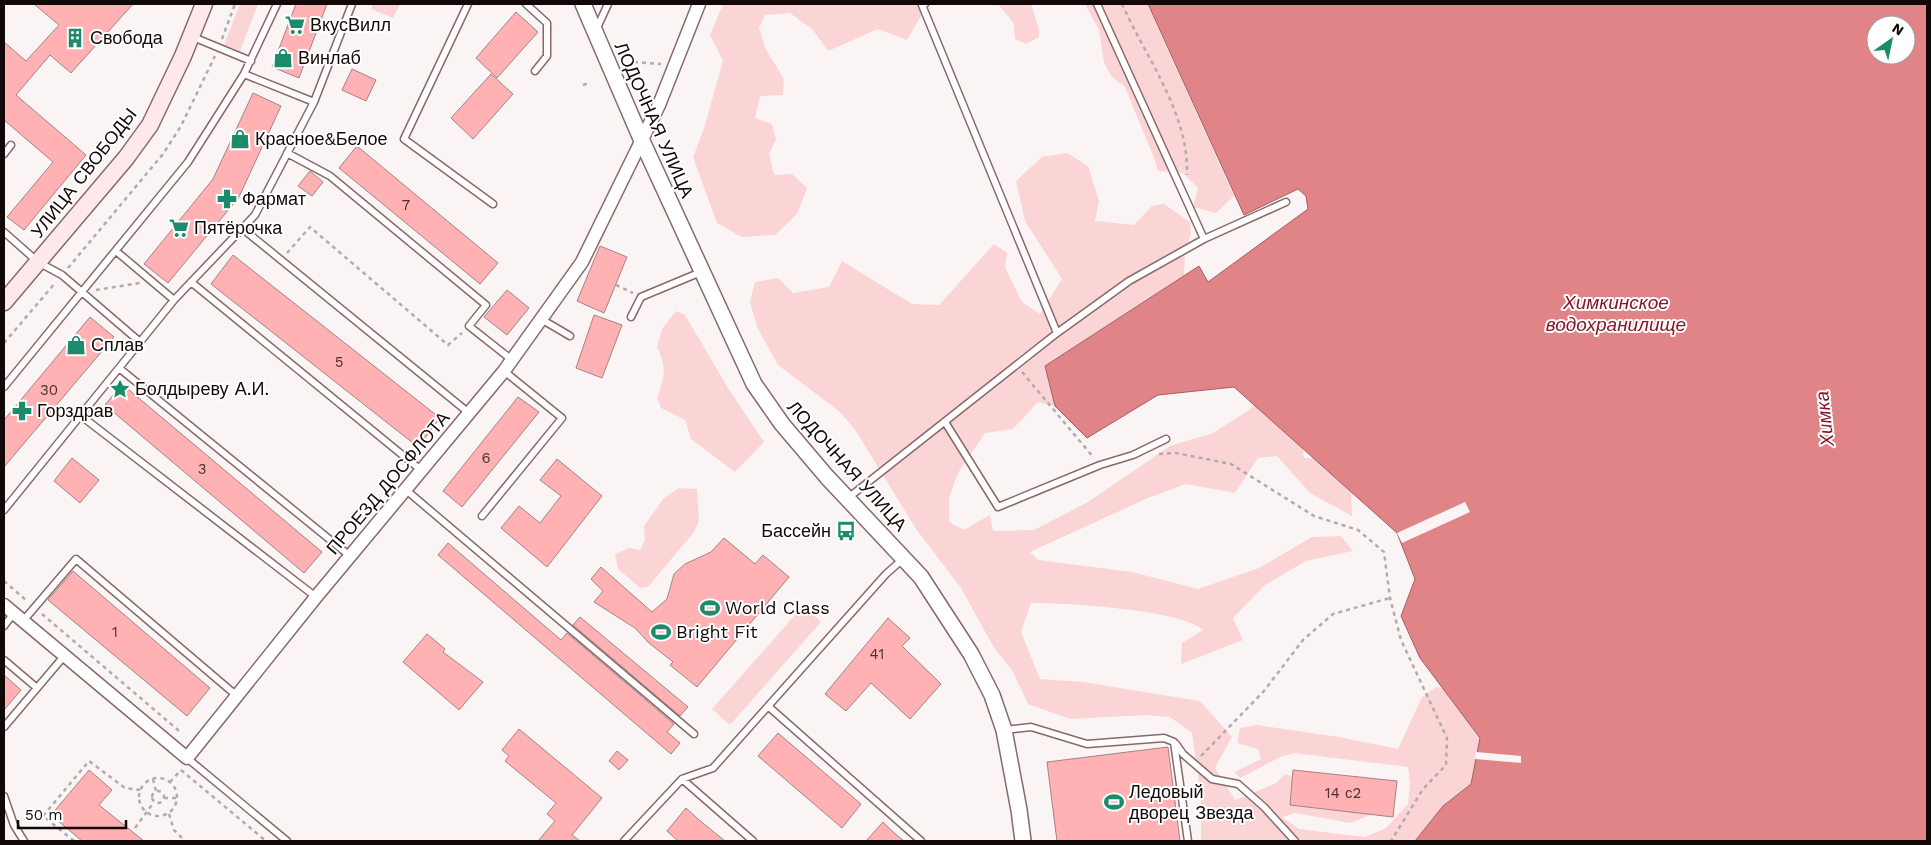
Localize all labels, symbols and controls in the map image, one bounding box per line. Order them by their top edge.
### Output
supermarket icon: ВкусВилл [284,14,306,36]
place label: ВкусВилл [310,14,391,35]
north arrow [1866,15,1916,65]
text: N [1889,20,1907,39]
building icon: Свобода [64,27,86,49]
place label: Свобода [90,27,164,48]
street label: ЛОДОЧНАЯ УЛИЦА [611,39,698,201]
shop icon: Винлаб [272,47,294,69]
place label: Винлаб [298,47,361,68]
street label: УЛИЦА СВОБОДЫ [26,104,141,242]
shop icon: Красное&Белое [229,128,251,150]
place label: Красное&Белое [255,128,388,149]
pharmacy icon: Фармат [216,188,238,210]
place label: Фармат [242,188,306,209]
house number: 7 [402,196,410,214]
supermarket icon: Пятёрочка [168,217,190,239]
place label: Пятёрочка [194,217,283,238]
water label: Химкинское водохранилище [1546,291,1686,336]
shop icon: Сплав [65,334,87,356]
place label: Сплав [91,334,144,355]
house number: 5 [335,353,343,371]
place icon: Болдыреву А.И. [109,378,131,400]
place label: Болдыреву А.И. [135,378,269,399]
house number: 30 [40,381,58,399]
water label: Химка [1810,390,1839,449]
street label: ЛОДОЧНАЯ УЛИЦА [783,396,911,535]
pharmacy icon: Горздрав [11,400,33,422]
place label: Горздрав [37,400,113,421]
street label: ПРОЕЗД ДОСФЛОТА [322,407,453,558]
house number: 6 [481,449,491,467]
house number: 3 [198,460,206,478]
place label: Бассейн [761,520,831,541]
bus stop icon: Бассейн [835,520,857,542]
sports icon: World Class [699,597,721,619]
place label: World Class [725,597,830,618]
sports icon: Bright Fit [650,621,672,643]
place label: Bright Fit [676,621,758,642]
house number: 1 [112,623,118,641]
house number: 41 [870,645,884,663]
place label: Ледовый дворец Звезда [1129,781,1255,823]
house number: 14 с2 [1325,784,1361,802]
sports icon: Ледовый дворец Звезда [1103,791,1125,813]
scale bar [18,798,125,830]
text: 50 m [25,806,62,824]

